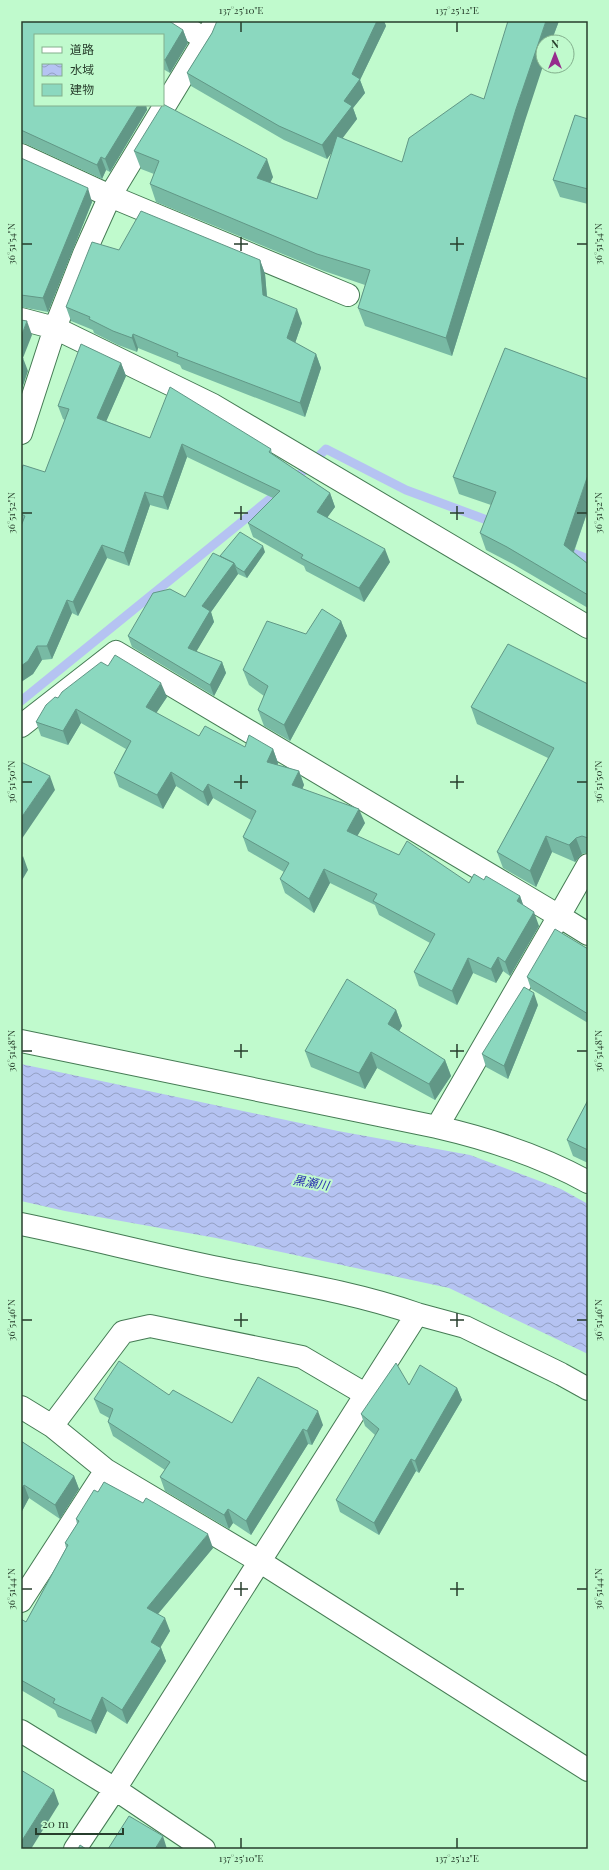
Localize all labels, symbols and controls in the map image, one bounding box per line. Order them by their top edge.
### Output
text: 137°25'10"E [219,3,263,17]
text: 137°25'12"E [435,3,479,17]
legend [34,34,164,106]
north arrow [535,34,575,74]
text: N [551,36,559,51]
text: 道路 [70,41,94,57]
text: 水域 [70,61,94,77]
text: 建物 [70,81,94,97]
text: 36°51'54"N [4,223,18,265]
text: 36°51'54"N [591,223,605,265]
text: 36°51'52"N [4,492,18,534]
text: 36°51'52"N [591,492,605,534]
text: 36°51'50"N [4,761,18,803]
text: 36°51'50"N [591,761,605,803]
text: 36°51'48"N [4,1030,18,1072]
text: 36°51'48"N [591,1030,605,1072]
water label: 黒瀬川 [292,1171,332,1193]
text: 36°51'46"N [4,1299,18,1341]
text: 36°51'46"N [591,1299,605,1341]
text: 36°51'44"N [4,1568,18,1610]
text: 36°51'44"N [591,1568,605,1610]
scale bar [36,1810,123,1836]
text: 20 m [42,1815,69,1831]
text: 137°25'10"E [219,1851,263,1865]
text: 137°25'12"E [435,1851,479,1865]

